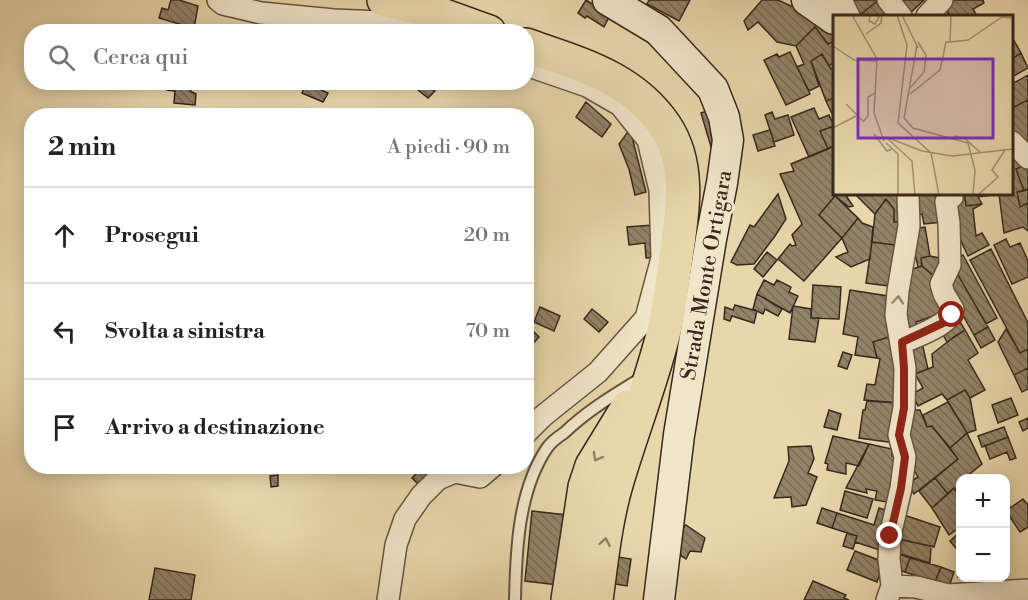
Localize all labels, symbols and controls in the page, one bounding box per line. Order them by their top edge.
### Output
inset map [833,15,1013,195]
search box [24,24,534,90]
icon: search [45,41,78,74]
text: Cerca qui [93,44,189,71]
text: 2 min [48,131,116,163]
text: A piedi · 90 m [387,135,510,160]
street label: Strada Monte Ortigara [676,168,738,382]
icon: ahead [48,219,81,252]
text: Prosegui [105,222,199,249]
text: 20 m [464,223,510,248]
one-way arrow [891,296,904,305]
route start [938,301,964,327]
icon: left [48,315,81,348]
text: Svolta a sinistra [105,318,265,345]
text: 70 m [466,319,510,344]
icon: arrive [48,411,81,444]
text: Arrivo a destinazione [105,414,325,441]
one-way arrow [593,451,604,461]
map controls [956,474,1010,582]
button: + [956,474,1010,528]
route end [876,522,902,548]
button: − [956,528,1010,582]
one-way arrow [598,537,611,547]

